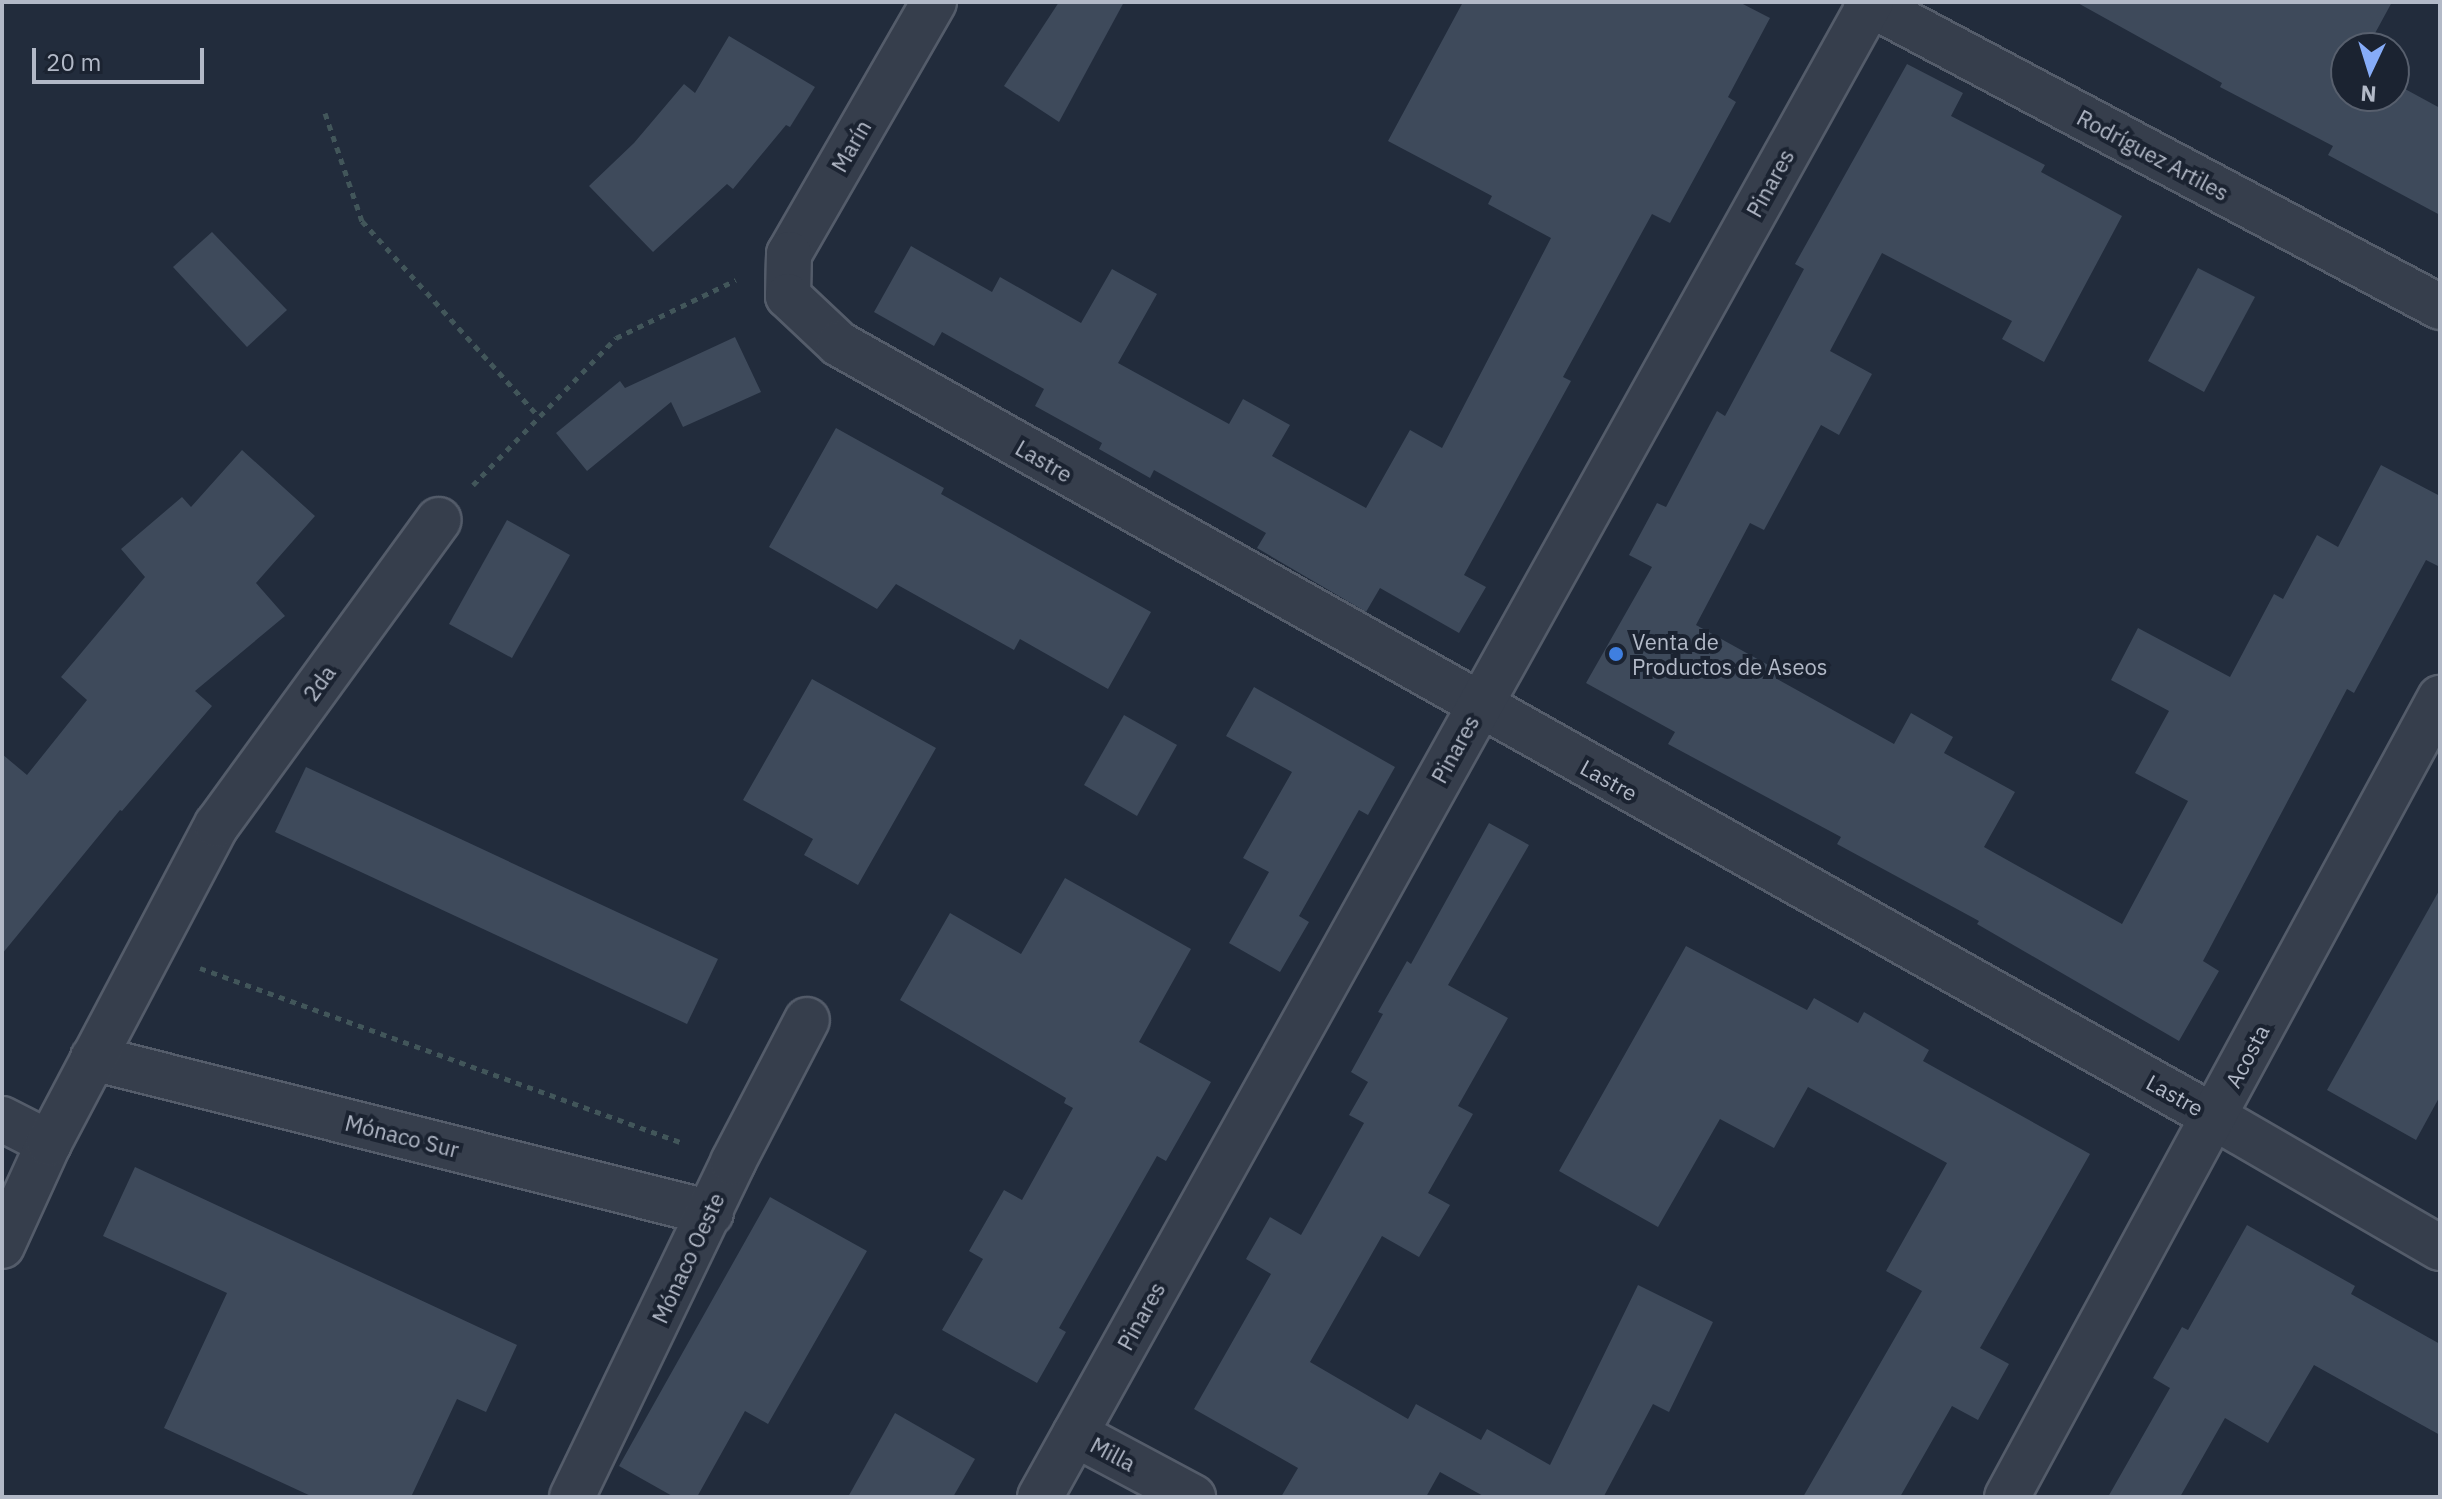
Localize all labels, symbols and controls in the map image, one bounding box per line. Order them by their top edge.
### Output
scale bar [36,32,208,82]
north arrow [2330,32,2410,112]
text: 20 m [46,46,101,78]
text: N [2359,79,2377,109]
street label: Rodríguez Artiles [2073,104,2233,206]
street label: Marín [826,115,876,177]
street label: Pinares [1741,144,1799,222]
street label: Lastre [1011,434,1077,488]
place label: Venta de Productos de Aseos [1632,628,1828,680]
marker: Venta de Productos de Aseos [1607,645,1625,663]
street label: 2da [297,660,341,706]
street label: Pinares [1426,710,1484,788]
street label: Lastre [1576,754,1642,806]
street label: Acosta [2220,1020,2274,1092]
street label: Lastre [2142,1069,2208,1121]
street label: Mónaco Sur [342,1109,462,1163]
street label: Mónaco Oeste [646,1189,730,1327]
street label: Pinares [1112,1277,1170,1355]
street label: Milla [1086,1431,1140,1477]

